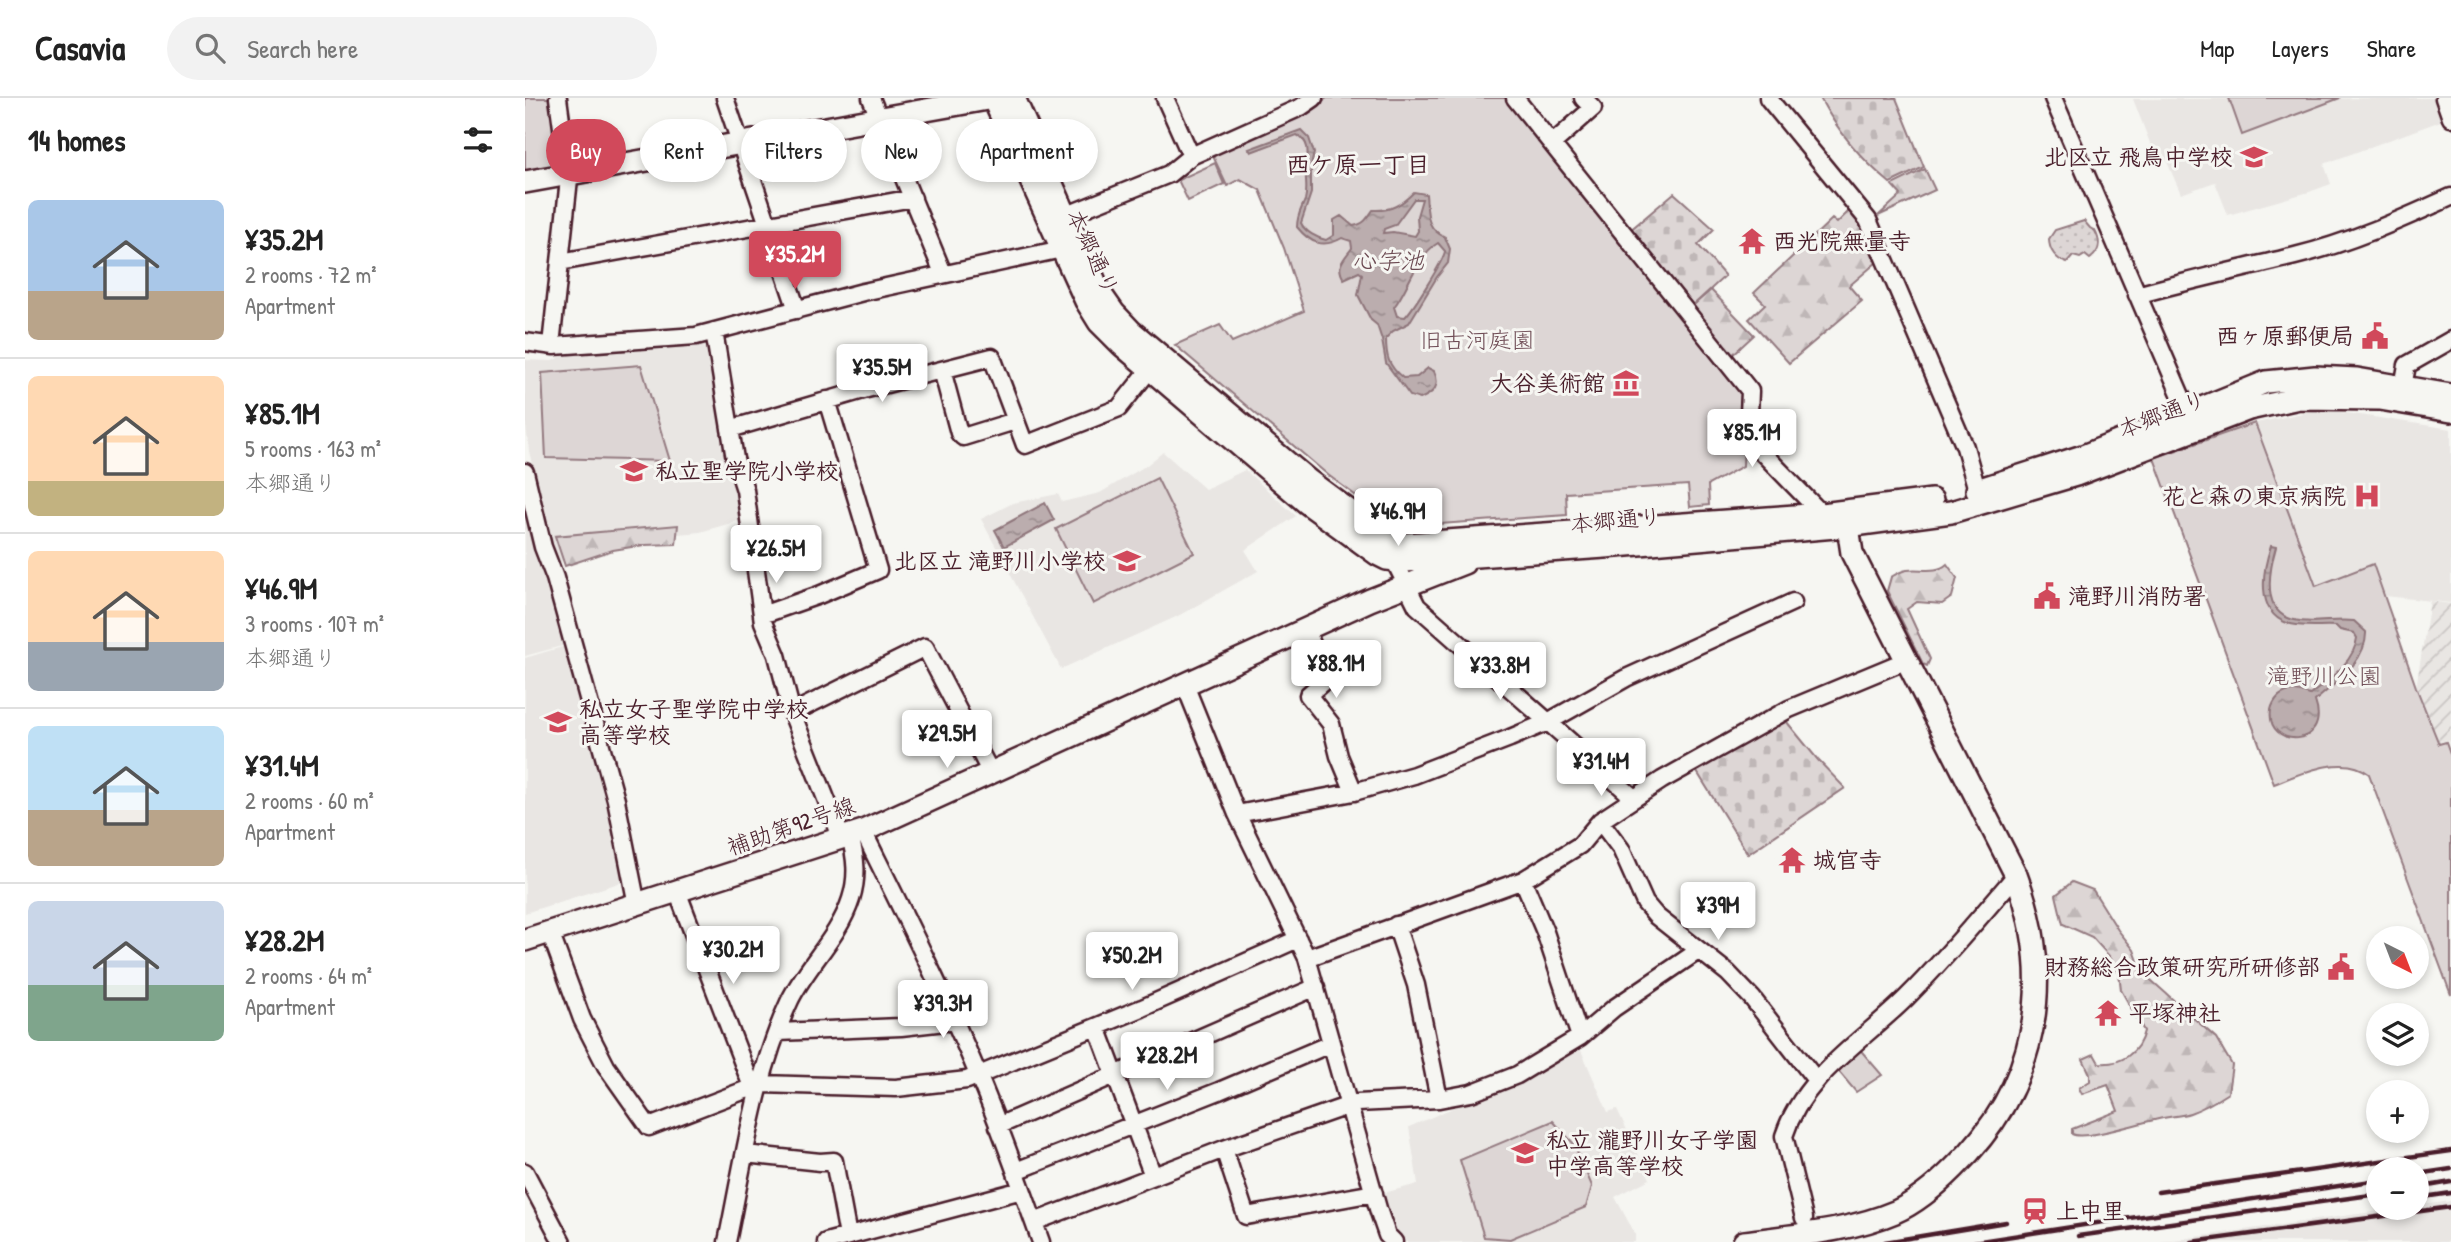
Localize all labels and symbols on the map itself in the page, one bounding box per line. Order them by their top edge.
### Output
place label: 北区立 飛鳥中学校 [2044,141,2233,172]
school or university icon: 北区立 飛鳥中学校 [2239,142,2269,172]
district label: 西ケ原一丁目 [1286,148,1430,180]
street label: 本郷通り [1060,204,1127,300]
place label: 西光院無量寺 [1773,225,1911,256]
temple icon: 西光院無量寺 [1737,226,1767,256]
pin: ¥35.2M [738,232,852,291]
water label: 心字池 [1352,244,1425,276]
place label: 西ヶ原郵便局 [2216,320,2354,351]
public building icon: 西ヶ原郵便局 [2360,321,2390,351]
park label: 旧古河庭園 [1420,324,1535,355]
pin: ¥35.5M [825,344,939,404]
place label: 大谷美術館 [1490,367,1605,398]
museum icon: 大谷美術館 [1611,368,1641,398]
street label: 本郷通り [2113,383,2210,444]
pin: ¥85.1M [1695,410,1809,469]
place label: 私立聖学院小学校 [655,455,839,486]
school or university icon: 私立聖学院小学校 [619,456,649,486]
place label: 花と森の東京病院 [2162,480,2346,511]
hospital icon: 花と森の東京病院 [2352,481,2382,511]
pin: ¥46.9M [1341,489,1455,548]
street label: 本郷通り [1569,500,1663,539]
pin: ¥26.5M [719,526,833,585]
place label: 北区立 滝野川小学校 [894,545,1106,576]
school or university icon: 北区立 滝野川小学校 [1112,546,1142,576]
place label: 滝野川消防署 [2068,580,2206,611]
public building icon: 滝野川消防署 [2032,581,2062,611]
pin: ¥88.1M [1279,640,1393,700]
pin: ¥33.8M [1443,642,1557,702]
park label: 滝野川公園 [2267,660,2382,691]
place label: 私立女子聖学院中学校 高等学校 [579,693,809,750]
school or university icon: 私立女子聖学院中学校 高等学校 [543,707,573,737]
pin: ¥29.5M [890,710,1004,770]
pin: ¥31.4M [1544,738,1658,798]
street label: 補助第92号線 [722,789,859,862]
place label: 城官寺 [1813,844,1882,875]
temple icon: 城官寺 [1777,845,1807,875]
pin: ¥39M [1677,882,1759,942]
pin: ¥30.2M [676,926,790,986]
north arrow [2366,926,2429,989]
pin: ¥50.2M [1075,932,1189,992]
place label: 財務総合政策研究所研修部 [2044,951,2320,982]
public building icon: 財務総合政策研究所研修部 [2326,952,2356,982]
pin: ¥39.3M [886,981,1000,1040]
place label: 平塚神社 [2129,997,2221,1028]
temple icon: 平塚神社 [2093,998,2123,1028]
pin: ¥28.2M [1110,1032,1224,1092]
place label: 私立 瀧野川女子学園 中学高等学校 [1546,1124,1758,1181]
school or university icon: 私立 瀧野川女子学園 中学高等学校 [1510,1138,1540,1168]
place label: 上中里 [2056,1195,2125,1226]
station icon: 上中里 [2020,1196,2050,1226]

